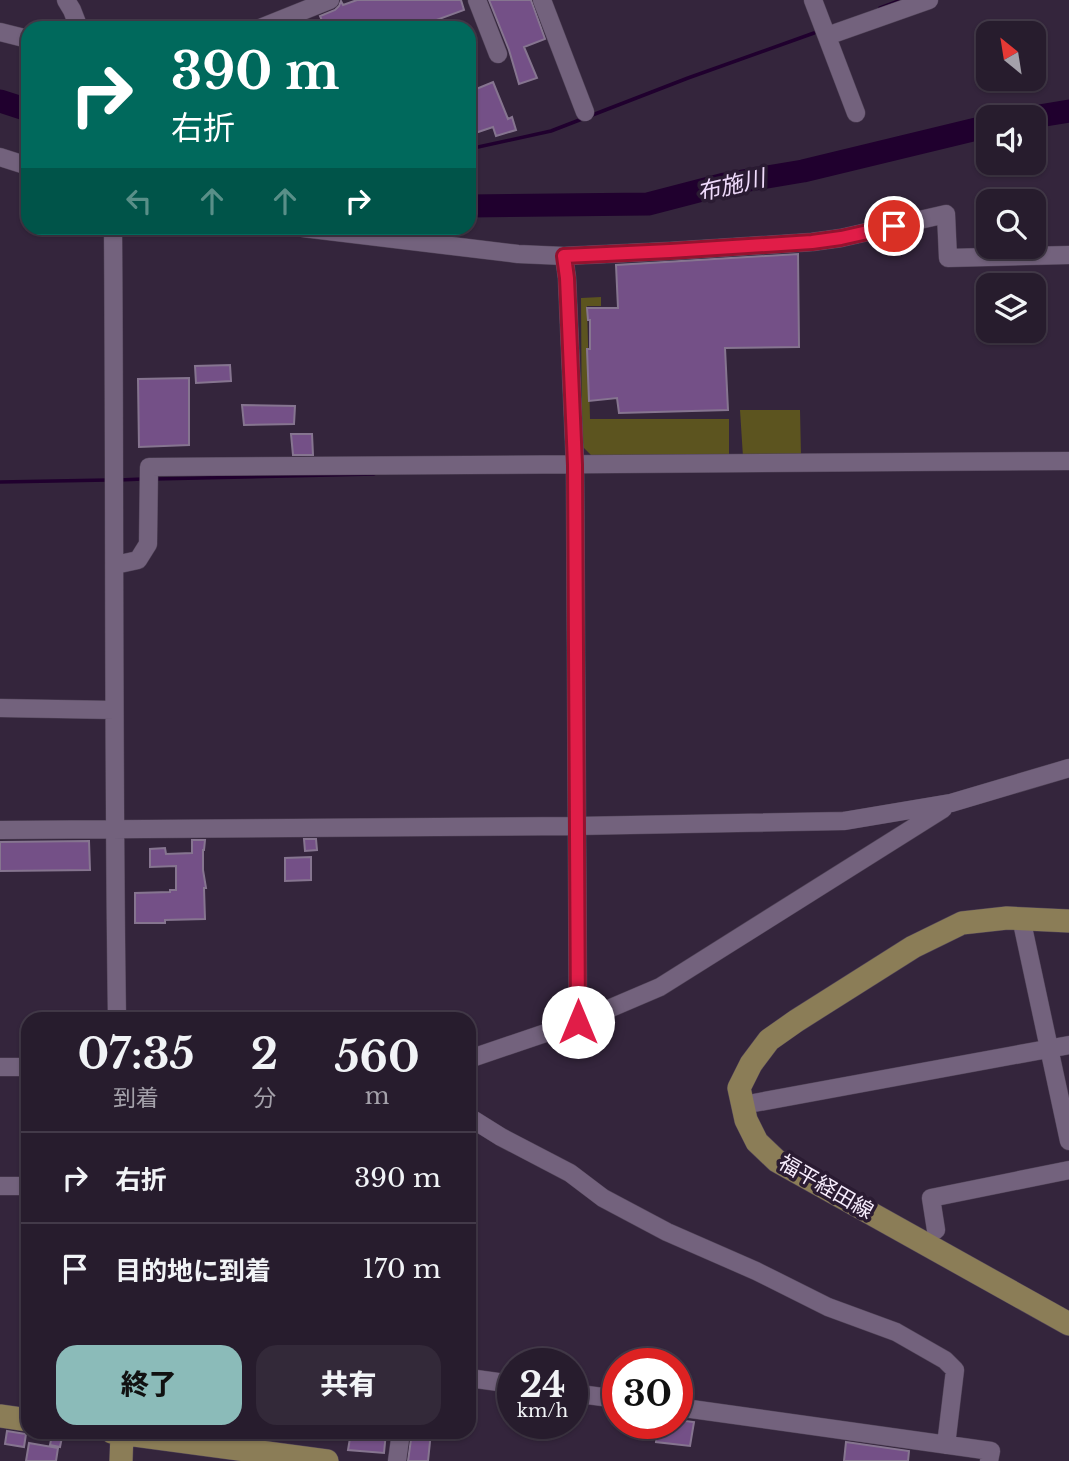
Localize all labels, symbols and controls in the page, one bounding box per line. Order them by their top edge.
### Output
north arrow [976,21,1046,91]
map controls [976,21,1046,343]
text: 390 m [171,41,339,102]
icon: right [56,49,147,140]
button: sound [976,105,1046,175]
text: 右折 [171,108,235,148]
water label: 布施川 [694,163,771,206]
icon: left [120,182,158,220]
icon: ahead [193,182,231,220]
icon: ahead [266,182,304,220]
icon: right [339,182,377,220]
button: search [976,189,1046,259]
pin [864,196,924,256]
icon: arrive [875,207,913,245]
button: layers [976,273,1046,343]
position arrow [541,985,615,1059]
text: 07:35 [77,1028,194,1080]
text: 2 [251,1028,278,1080]
text: 560 [335,1031,420,1083]
text: m [365,1082,389,1110]
text: 到着 [113,1084,159,1112]
text: 分 [253,1084,276,1112]
street label: 福平経田線 [774,1149,878,1225]
icon: right [56,1159,94,1197]
text: 390 m [354,1162,441,1194]
text: 右折 [115,1164,167,1196]
icon: arrive [56,1250,94,1288]
text: 170 m [362,1253,441,1285]
text: 目的地に到着 [115,1255,271,1287]
button: 終了 [56,1345,242,1425]
button: 共有 [256,1345,441,1425]
speed limit sign: 30 [602,1348,693,1439]
text: 24 [519,1363,566,1406]
text: km/h [517,1400,568,1422]

